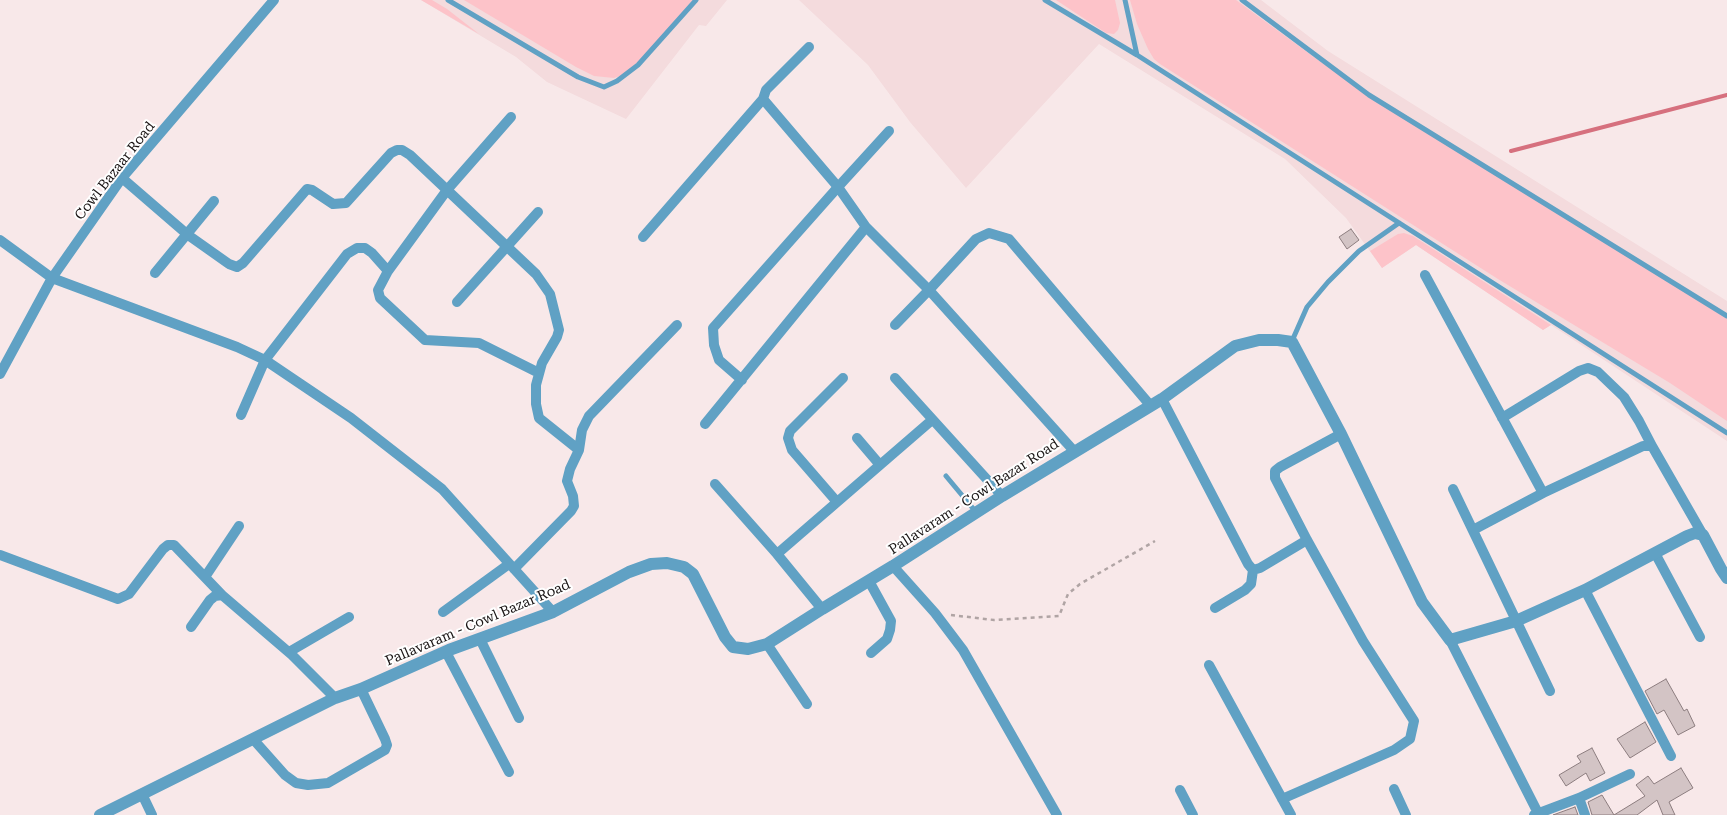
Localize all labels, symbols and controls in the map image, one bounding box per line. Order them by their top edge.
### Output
street label: Cowl Bazaar Road [71,119,159,223]
street label: Pallavaram - Cowl Bazar Road [886,436,1062,558]
street label: Pallavaram - Cowl Bazar Road [383,576,573,670]

